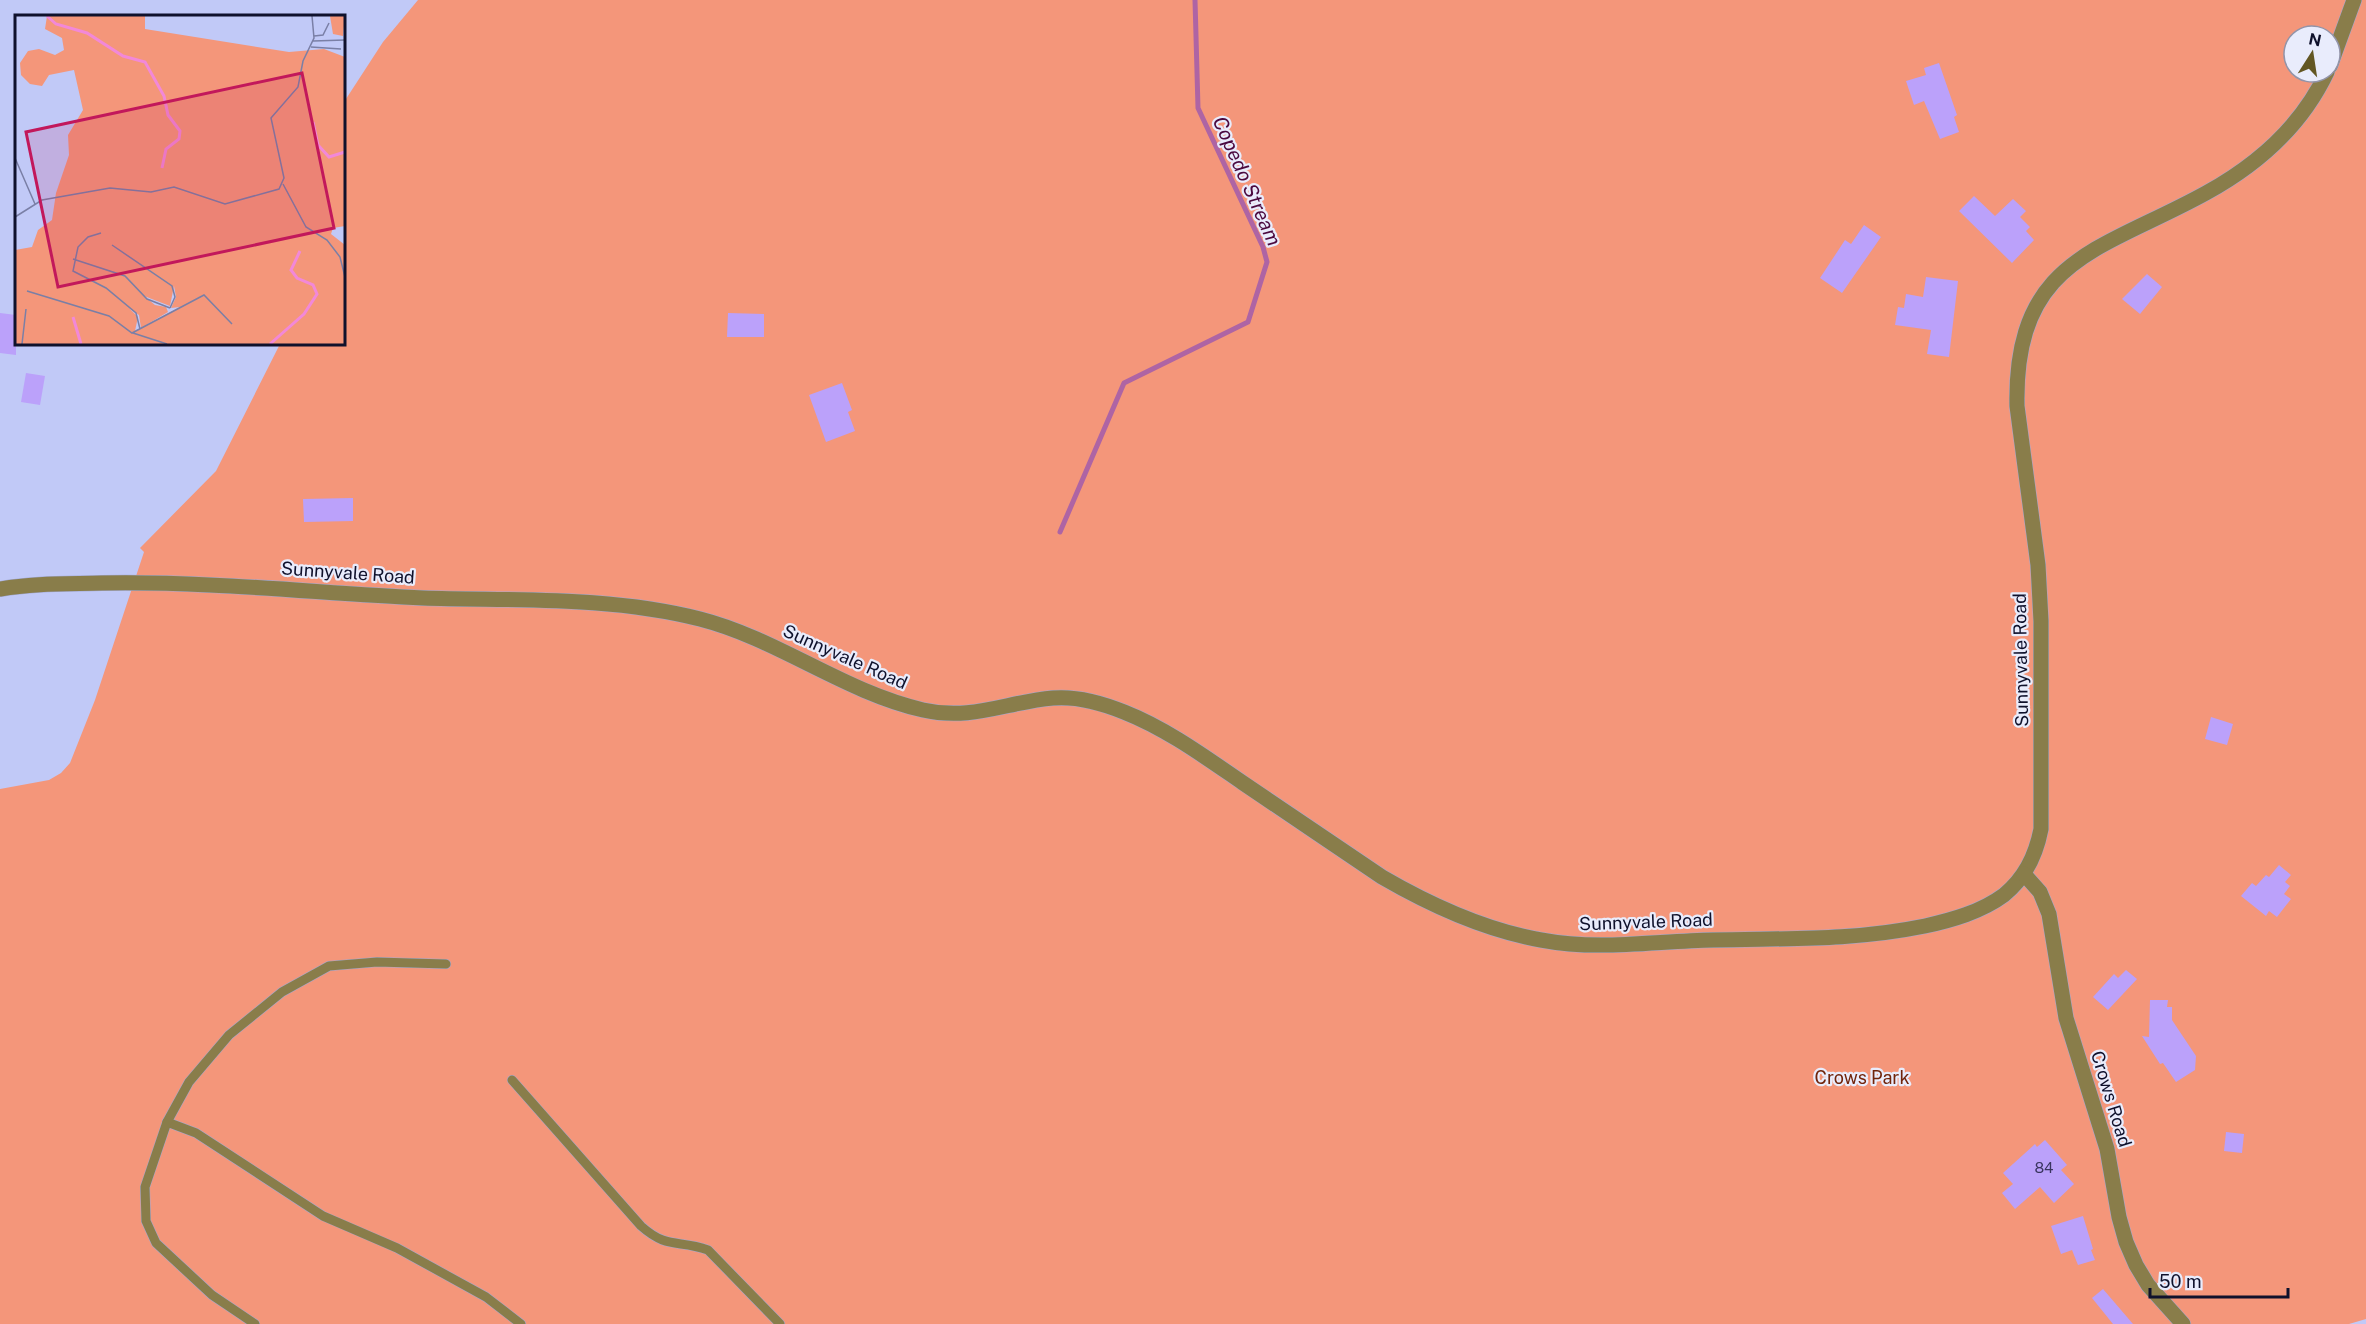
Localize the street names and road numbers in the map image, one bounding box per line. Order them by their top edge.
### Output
street label: Sunnyvale Road [281,557,416,588]
street label: Sunnyvale Road [2009,593,2032,727]
street label: Sunnyvale Road [780,620,911,693]
street label: Sunnyvale Road [1579,909,1713,934]
street label: Crows Road [2087,1048,2136,1149]

